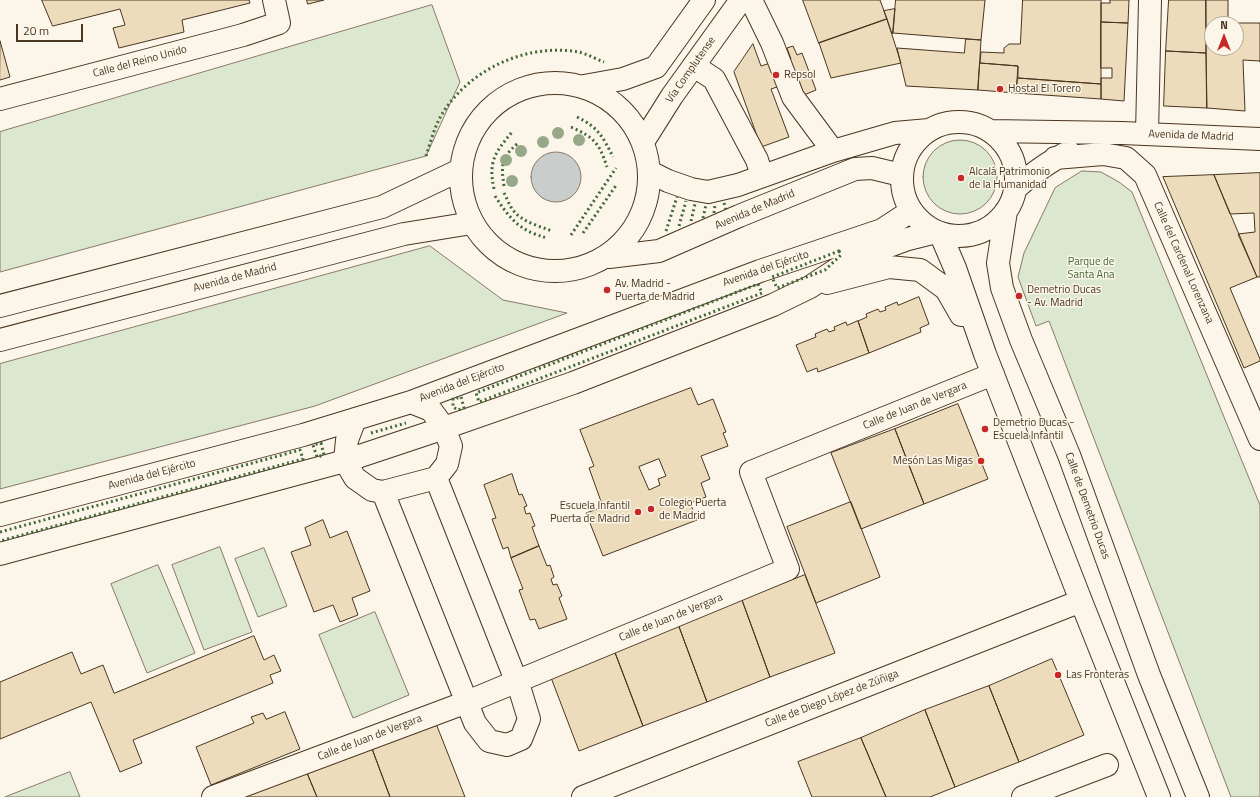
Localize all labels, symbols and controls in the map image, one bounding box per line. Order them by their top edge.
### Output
scale bar [18,16,85,42]
north arrow [1204,16,1244,56]
text: N [1220,17,1228,33]
text: 20 m [23,21,49,40]
street label: Vía Complutense [663,34,719,106]
street label: Calle del Reino Unido [92,43,188,81]
place label: Repsol [784,68,815,82]
marker: Repsol [771,70,781,80]
place label: Hostal El Torero [1008,82,1081,96]
marker: Hostal El Torero [995,84,1005,94]
street label: Avenida de Madrid [1148,128,1234,144]
place label: Alcalá Patrimonio de la Humanidad [969,165,1050,191]
marker: Alcalá Patrimonio de la Humanidad [956,173,966,183]
street label: Avenida de Madrid [713,187,797,233]
street label: Calle del Cardenal Lorenzana [1150,200,1216,326]
street label: Avenida del Ejército [721,248,811,290]
park label: Parque de Santa Ana [1067,255,1115,281]
street label: Avenida de Madrid [192,261,278,295]
place label: Av. Madrid - Puerta de Madrid [615,277,695,303]
place label: Demetrio Ducas - Av. Madrid [1027,283,1101,309]
marker: Av. Madrid - Puerta de Madrid [602,285,612,295]
marker: Demetrio Ducas - Av. Madrid [1014,291,1024,301]
street label: Avenida del Ejército [418,361,506,405]
street label: Calle de Juan de Vergara [861,379,969,433]
place label: Demetrio Ducas - Escuela Infantil [993,416,1074,442]
marker: Demetrio Ducas - Escuela Infantil [980,424,990,434]
street label: Calle de Demetrio Ducas [1062,451,1112,561]
place label: Mesón Las Migas [893,454,973,468]
marker: Mesón Las Migas [976,456,986,466]
street label: Avenida del Ejército [107,457,197,493]
place label: Colegio Puerta de Madrid [659,496,726,522]
place label: Escuela Infantil Puerta de Madrid [550,499,630,525]
marker: Colegio Puerta de Madrid [646,504,656,514]
marker: Escuela Infantil Puerta de Madrid [633,507,643,517]
street label: Calle de Juan de Vergara [617,591,725,645]
street label: Calle de Diego López de Zúñiga [763,667,901,731]
place label: Las Fronteras [1066,668,1129,682]
marker: Las Fronteras [1053,670,1063,680]
street label: Calle de Juan de Vergara [316,712,424,764]

